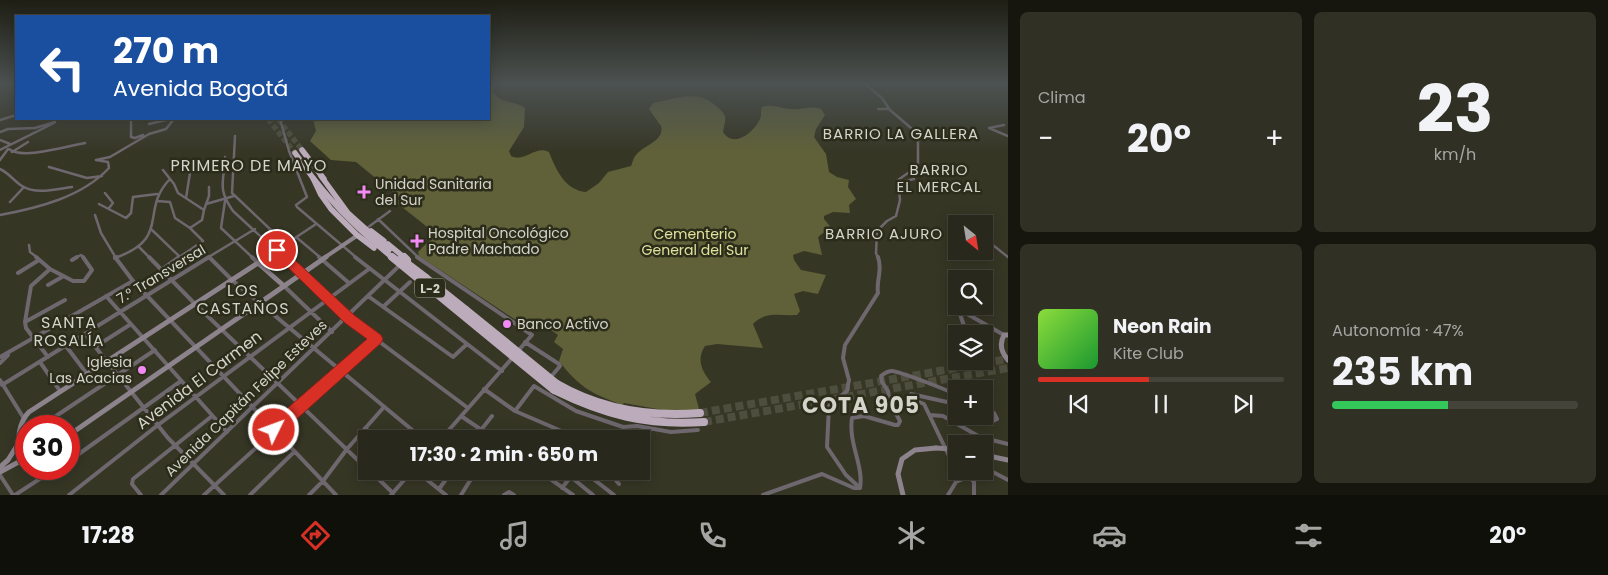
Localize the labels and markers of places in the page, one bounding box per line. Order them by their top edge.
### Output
place label: Unidad Sanitaria del Sur [375,174,492,210]
marker: Unidad Sanitaria del Sur [357,185,371,199]
place label: Hospital Oncológico Padre Machado [428,223,569,259]
pin [256,229,298,271]
marker: Hospital Oncológico Padre Machado [410,234,424,248]
place label: Banco Activo [517,314,609,334]
marker: Banco Activo [501,318,513,330]
place label: Iglesia Las Acacias [49,352,132,388]
marker: Iglesia Las Acacias [136,364,148,376]

